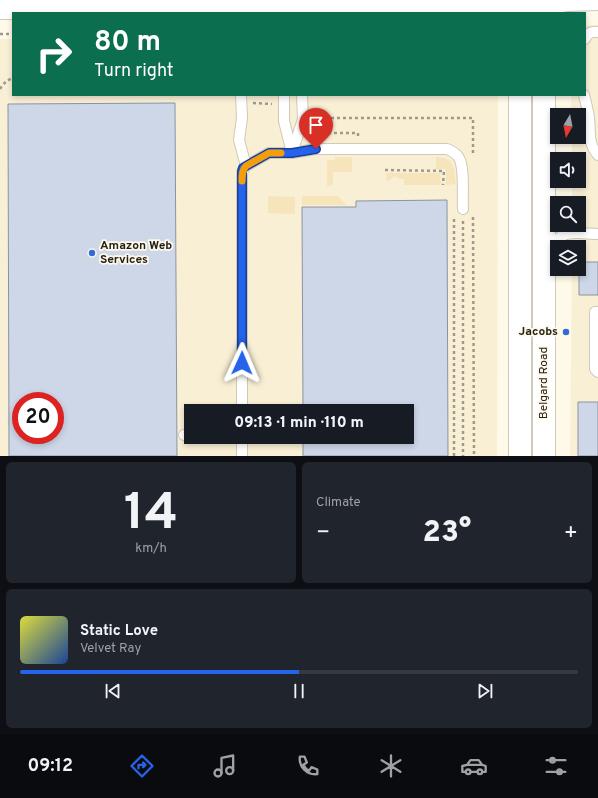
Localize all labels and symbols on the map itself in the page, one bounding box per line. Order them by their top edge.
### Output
pin [299,108,333,149]
north arrow [550,108,586,144]
place label: Amazon Web Services [100,238,172,268]
marker: Amazon Web Services [87,248,97,258]
place label: Jacobs [519,324,558,340]
marker: Jacobs [561,327,571,337]
position arrow [221,342,263,384]
street label: Belgard Road [536,347,552,419]
speed limit sign: 20 [12,392,64,444]

